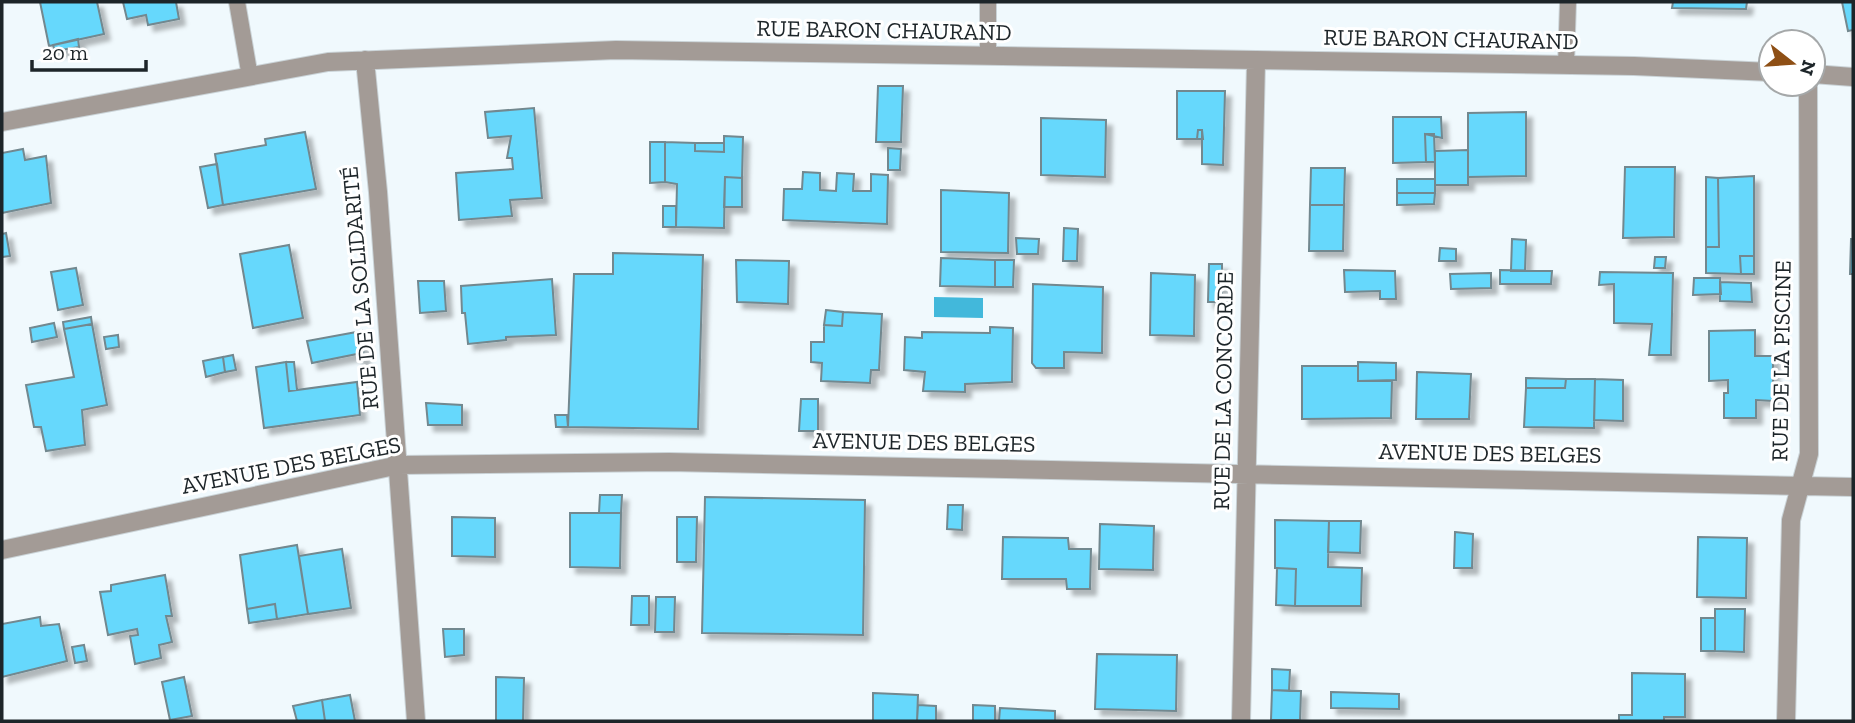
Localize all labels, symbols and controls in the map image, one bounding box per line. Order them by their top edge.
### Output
street label: RUE BARON CHAURAND [756,14,1012,46]
street label: RUE BARON CHAURAND [1323,23,1579,55]
scale bar [32,28,145,72]
north arrow [1757,28,1827,98]
text: 20 m [42,40,88,65]
text: N [1795,58,1821,78]
street label: RUE DE LA SOLIDARITÉ [335,165,385,411]
street label: RUE DE LA PISCINE [1765,260,1797,462]
street label: RUE DE LA CONCORDE [1207,271,1239,511]
street label: AVENUE DES BELGES [812,426,1036,458]
street label: AVENUE DES BELGES [179,430,403,500]
street label: AVENUE DES BELGES [1378,437,1602,469]

